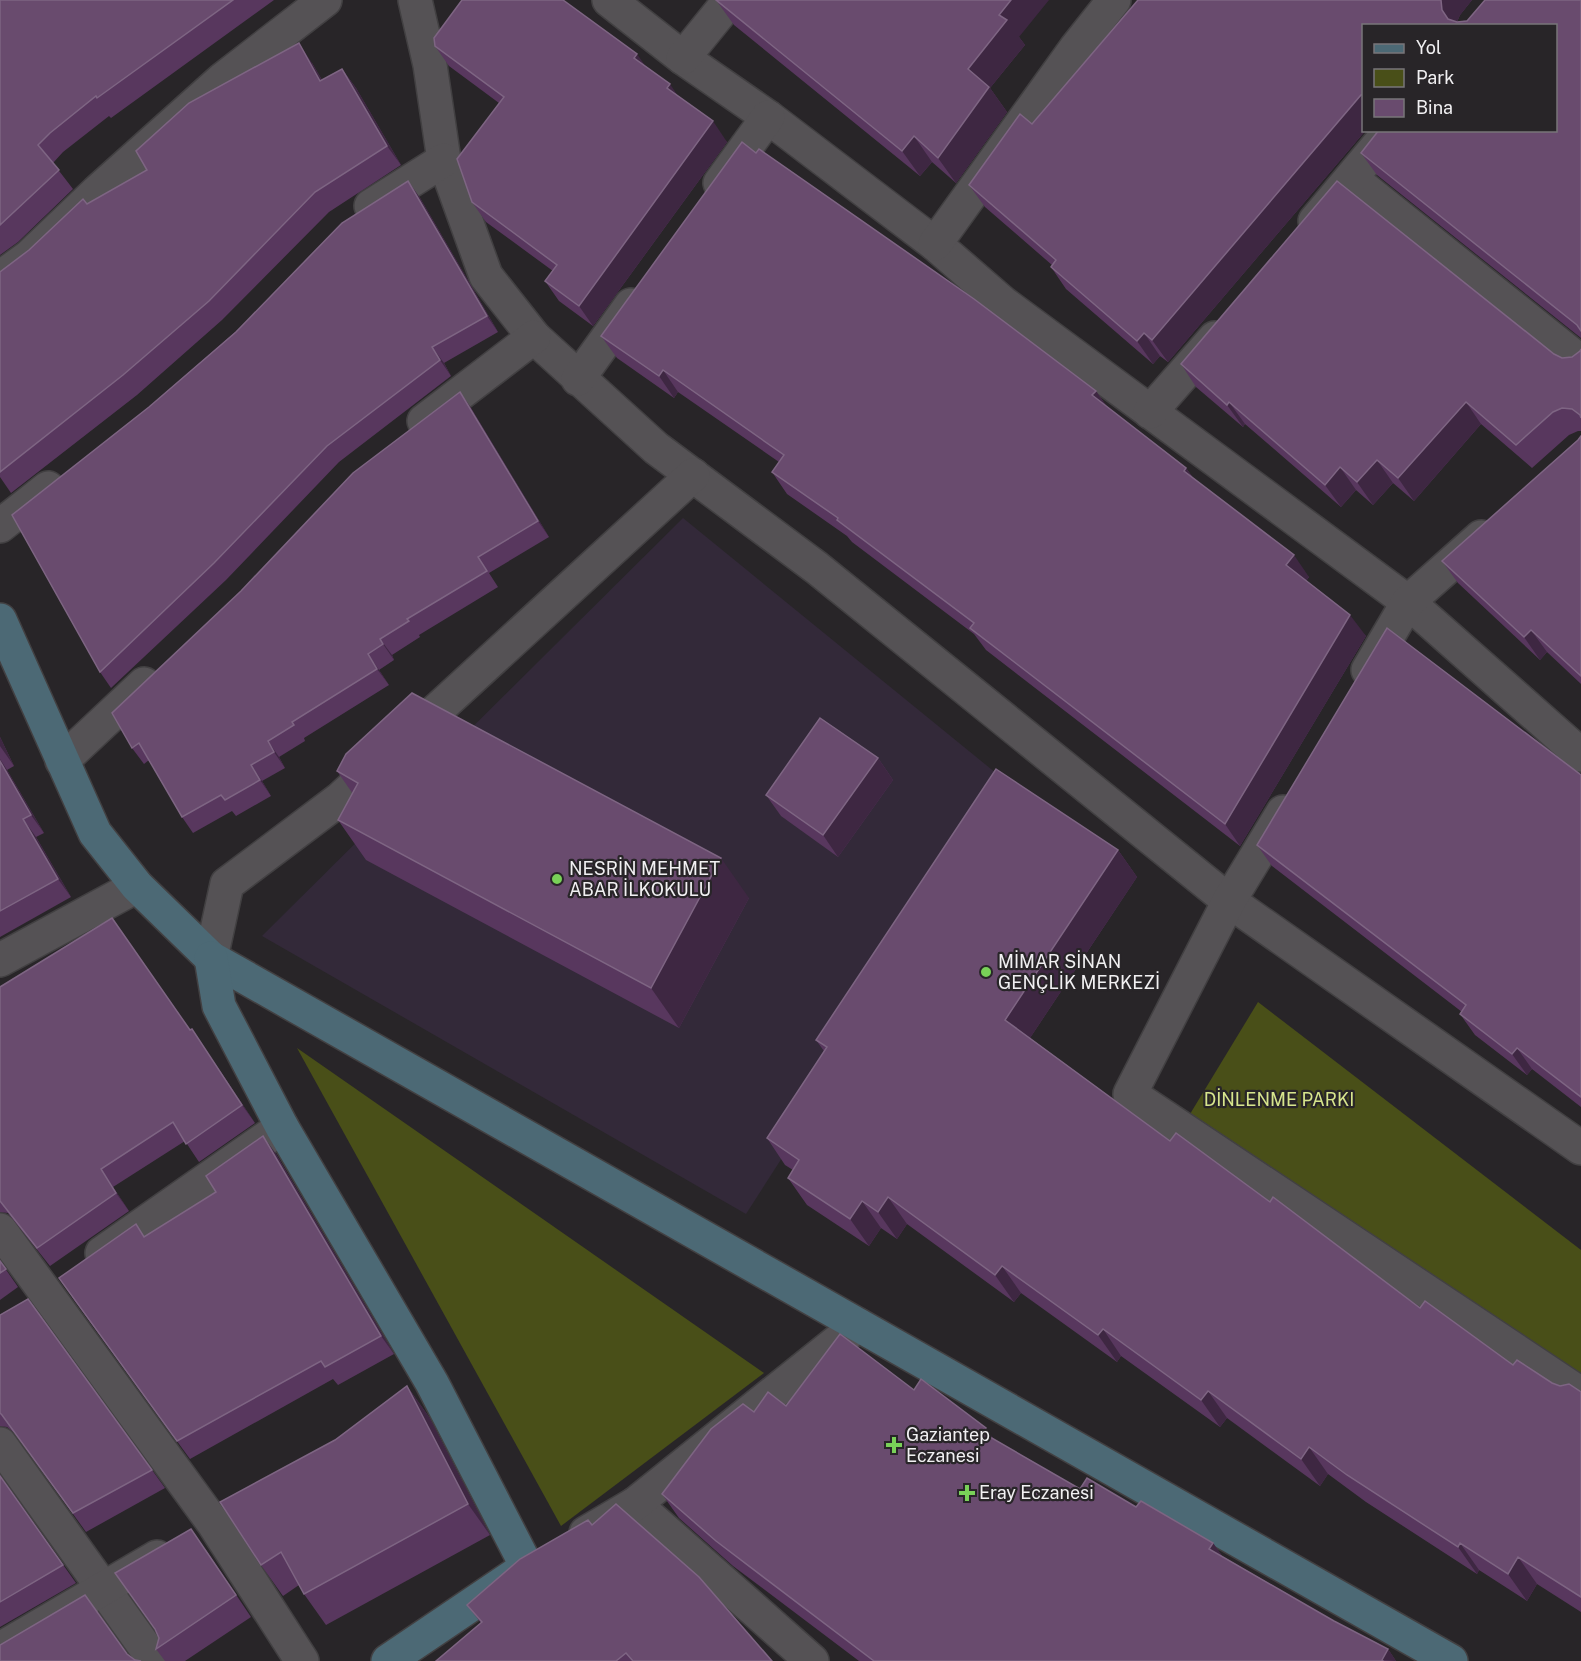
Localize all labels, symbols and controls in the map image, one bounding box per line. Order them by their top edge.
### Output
legend [1362,24,1557,132]
text: Yol [1416,37,1441,58]
text: Park [1416,67,1454,88]
text: Bina [1416,97,1453,118]
place label: NESRİN MEHMET ABAR İLKOKULU [569,857,720,900]
marker: NESRİN MEHMET ABAR İLKOKULU [550,872,564,886]
place label: MİMAR SİNAN GENÇLİK MERKEZİ [998,950,1160,993]
marker: MİMAR SİNAN GENÇLİK MERKEZİ [979,965,993,979]
park label: DİNLENME PARKI [1204,1088,1354,1110]
place label: Gaziantep Eczanesi [906,1424,990,1466]
marker: Gaziantep Eczanesi [887,1438,901,1452]
place label: Eray Eczanesi [979,1482,1094,1503]
marker: Eray Eczanesi [960,1486,974,1500]

